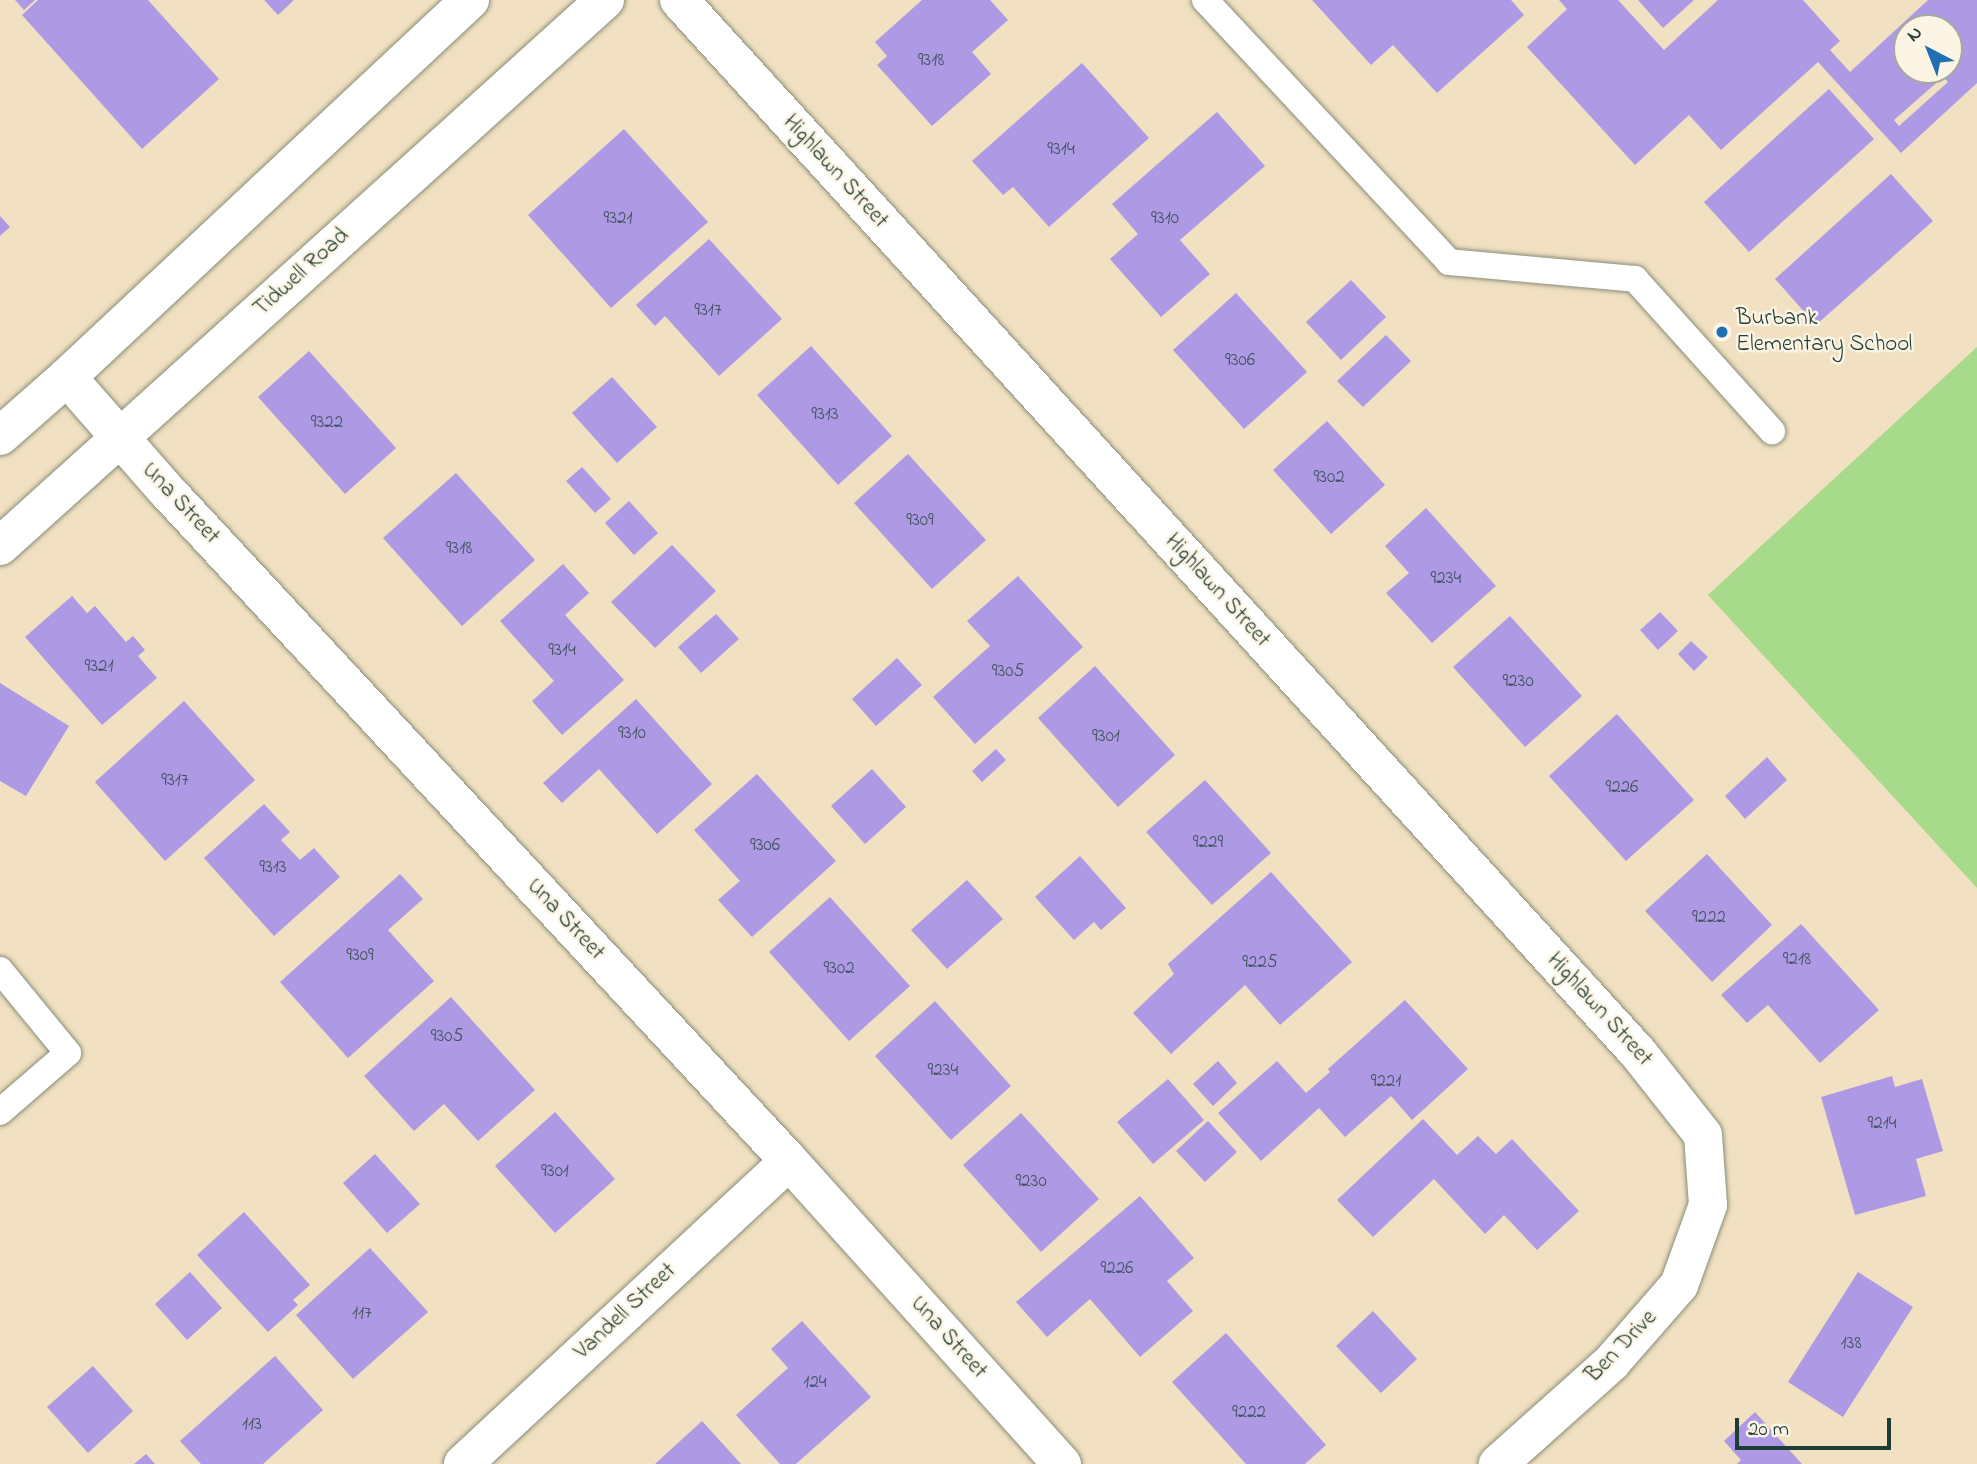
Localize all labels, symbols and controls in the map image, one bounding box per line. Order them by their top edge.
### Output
north arrow [1893,14,1963,84]
text: N [1901,20,1929,49]
house number: 9318 [918,50,944,72]
street label: Highlawn Street [776,109,894,235]
house number: 9314 [1047,139,1075,161]
house number: 9321 [603,208,633,230]
house number: 9310 [1151,208,1179,230]
street label: Tidwell Road [248,223,356,323]
house number: 9317 [694,300,722,322]
place label: Burbank Elementary School [1736,305,1912,359]
marker: Burbank Elementary School [1714,324,1730,340]
house number: 9306 [1225,350,1255,372]
house number: 9313 [811,404,839,426]
house number: 9322 [311,412,343,434]
street label: Una Street [135,457,225,551]
house number: 9302 [1313,467,1345,489]
house number: 9309 [906,510,934,532]
street label: Highlawn Street [1158,528,1276,654]
house number: 9318 [446,538,472,560]
house number: 9234 [1431,568,1461,590]
house number: 9314 [548,640,576,662]
house number: 9321 [84,656,114,678]
house number: 9305 [992,661,1024,683]
house number: 9230 [1502,671,1534,693]
house number: 9310 [618,723,646,745]
house number: 9301 [1092,726,1120,748]
house number: 9317 [161,770,189,792]
house number: 9226 [1606,777,1638,799]
house number: 9229 [1193,832,1223,854]
house number: 9306 [750,835,780,857]
house number: 9313 [259,857,287,879]
street label: Una Street [520,873,610,967]
house number: 9222 [1692,907,1726,929]
house number: 9309 [346,945,374,967]
street label: Highlawn Street [1540,947,1658,1073]
house number: 9218 [1783,949,1811,971]
house number: 9225 [1242,952,1278,974]
house number: 9302 [823,958,855,980]
house number: 9305 [431,1026,463,1048]
house number: 9234 [928,1060,958,1082]
house number: 9221 [1371,1071,1401,1093]
house number: 9214 [1867,1113,1897,1135]
house number: 9301 [541,1161,569,1183]
house number: 9230 [1015,1171,1047,1193]
street label: Vandell Street [569,1258,683,1366]
house number: 9226 [1101,1258,1133,1280]
street label: Una Street [904,1291,992,1385]
house number: 117 [352,1303,372,1325]
street label: Ben Drive [1581,1305,1663,1389]
house number: 138 [1840,1333,1862,1355]
house number: 124 [803,1372,827,1394]
house number: 9222 [1232,1402,1266,1424]
scale bar [1739,1404,1895,1448]
house number: 113 [242,1414,262,1436]
text: 20 m [1748,1415,1789,1445]

